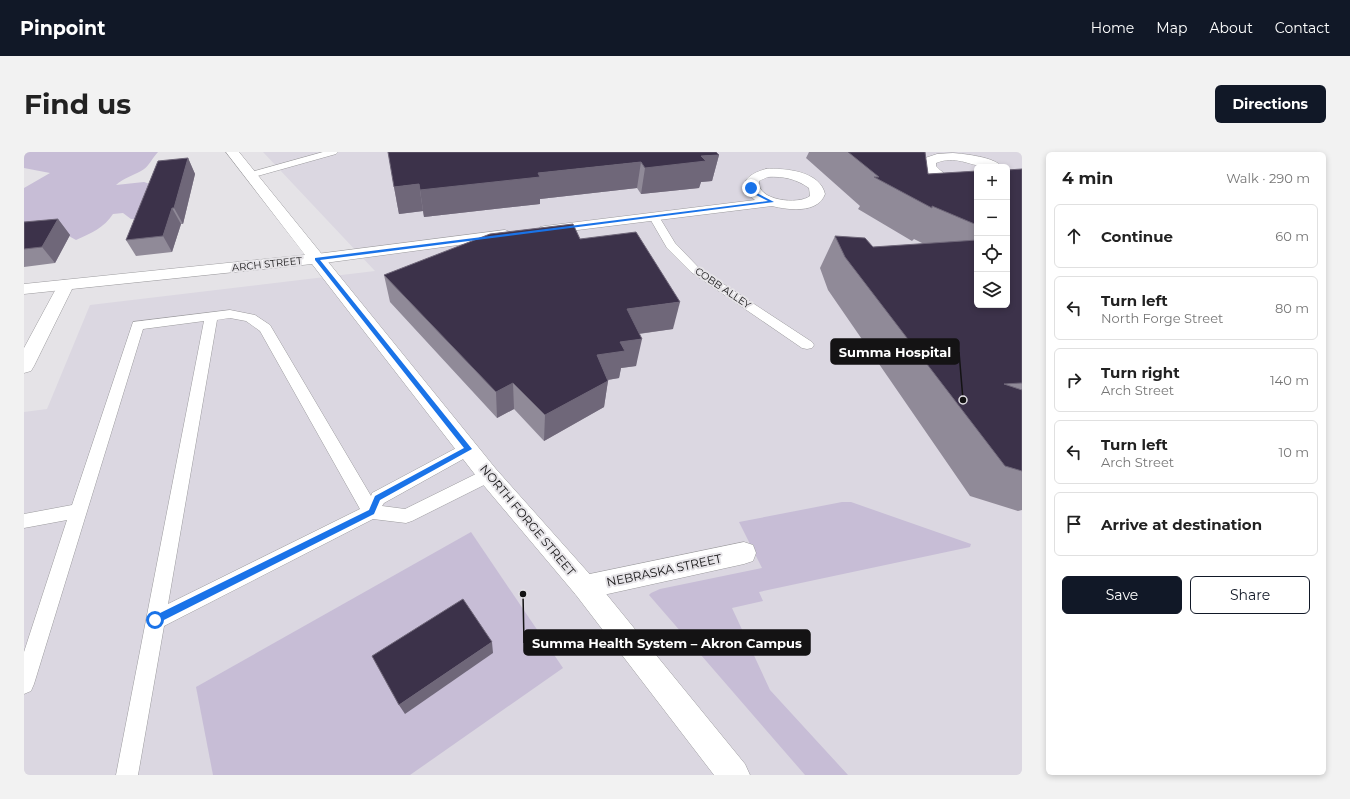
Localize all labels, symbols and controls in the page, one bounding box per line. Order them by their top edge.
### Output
text: Pinpoint [20,17,105,40]
text: Home [1091,19,1134,37]
text: Map [1156,19,1187,37]
text: About [1209,19,1253,37]
text: Contact [1275,19,1330,37]
button: Directions [1215,85,1326,123]
text: Find us [24,87,131,121]
map controls [974,164,1010,308]
button: + [974,164,1010,200]
text: 4 min [1062,168,1113,188]
text: Walk · 290 m [1226,170,1310,186]
route end [742,179,760,197]
button: − [974,200,1010,236]
icon: ahead [1063,225,1085,247]
text: Continue [1101,227,1173,246]
text: 60 m [1275,228,1309,244]
button: locate [974,236,1010,272]
street label: ARCH STREET [231,254,303,274]
street label: COBB ALLEY [693,265,754,312]
button: layers [974,272,1010,308]
text: Turn left [1101,291,1168,310]
icon: left [1063,297,1085,319]
text: 80 m [1275,300,1309,316]
text: North Forge Street [1101,310,1223,326]
callout: Summa Hospital [831,339,959,364]
text: Summa Hospital [839,344,951,360]
text: Turn right [1101,363,1180,382]
icon: right [1063,369,1085,391]
text: 140 m [1270,372,1309,388]
text: Arch Street [1101,382,1174,398]
text: Turn left [1101,435,1168,454]
icon: left [1063,441,1085,463]
text: 10 m [1279,444,1309,460]
text: Arch Street [1101,454,1174,470]
street label: NORTH FORGE STREET [477,461,579,579]
icon: arrive [1063,513,1085,535]
text: Arrive at destination [1101,515,1262,534]
street label: NEBRASKA STREET [605,550,723,590]
button: Save [1062,576,1182,614]
button: Share [1190,576,1310,614]
route start [146,611,164,629]
callout: Summa Health System – Akron Campus [524,630,810,655]
text: Summa Health System – Akron Campus [532,635,802,651]

